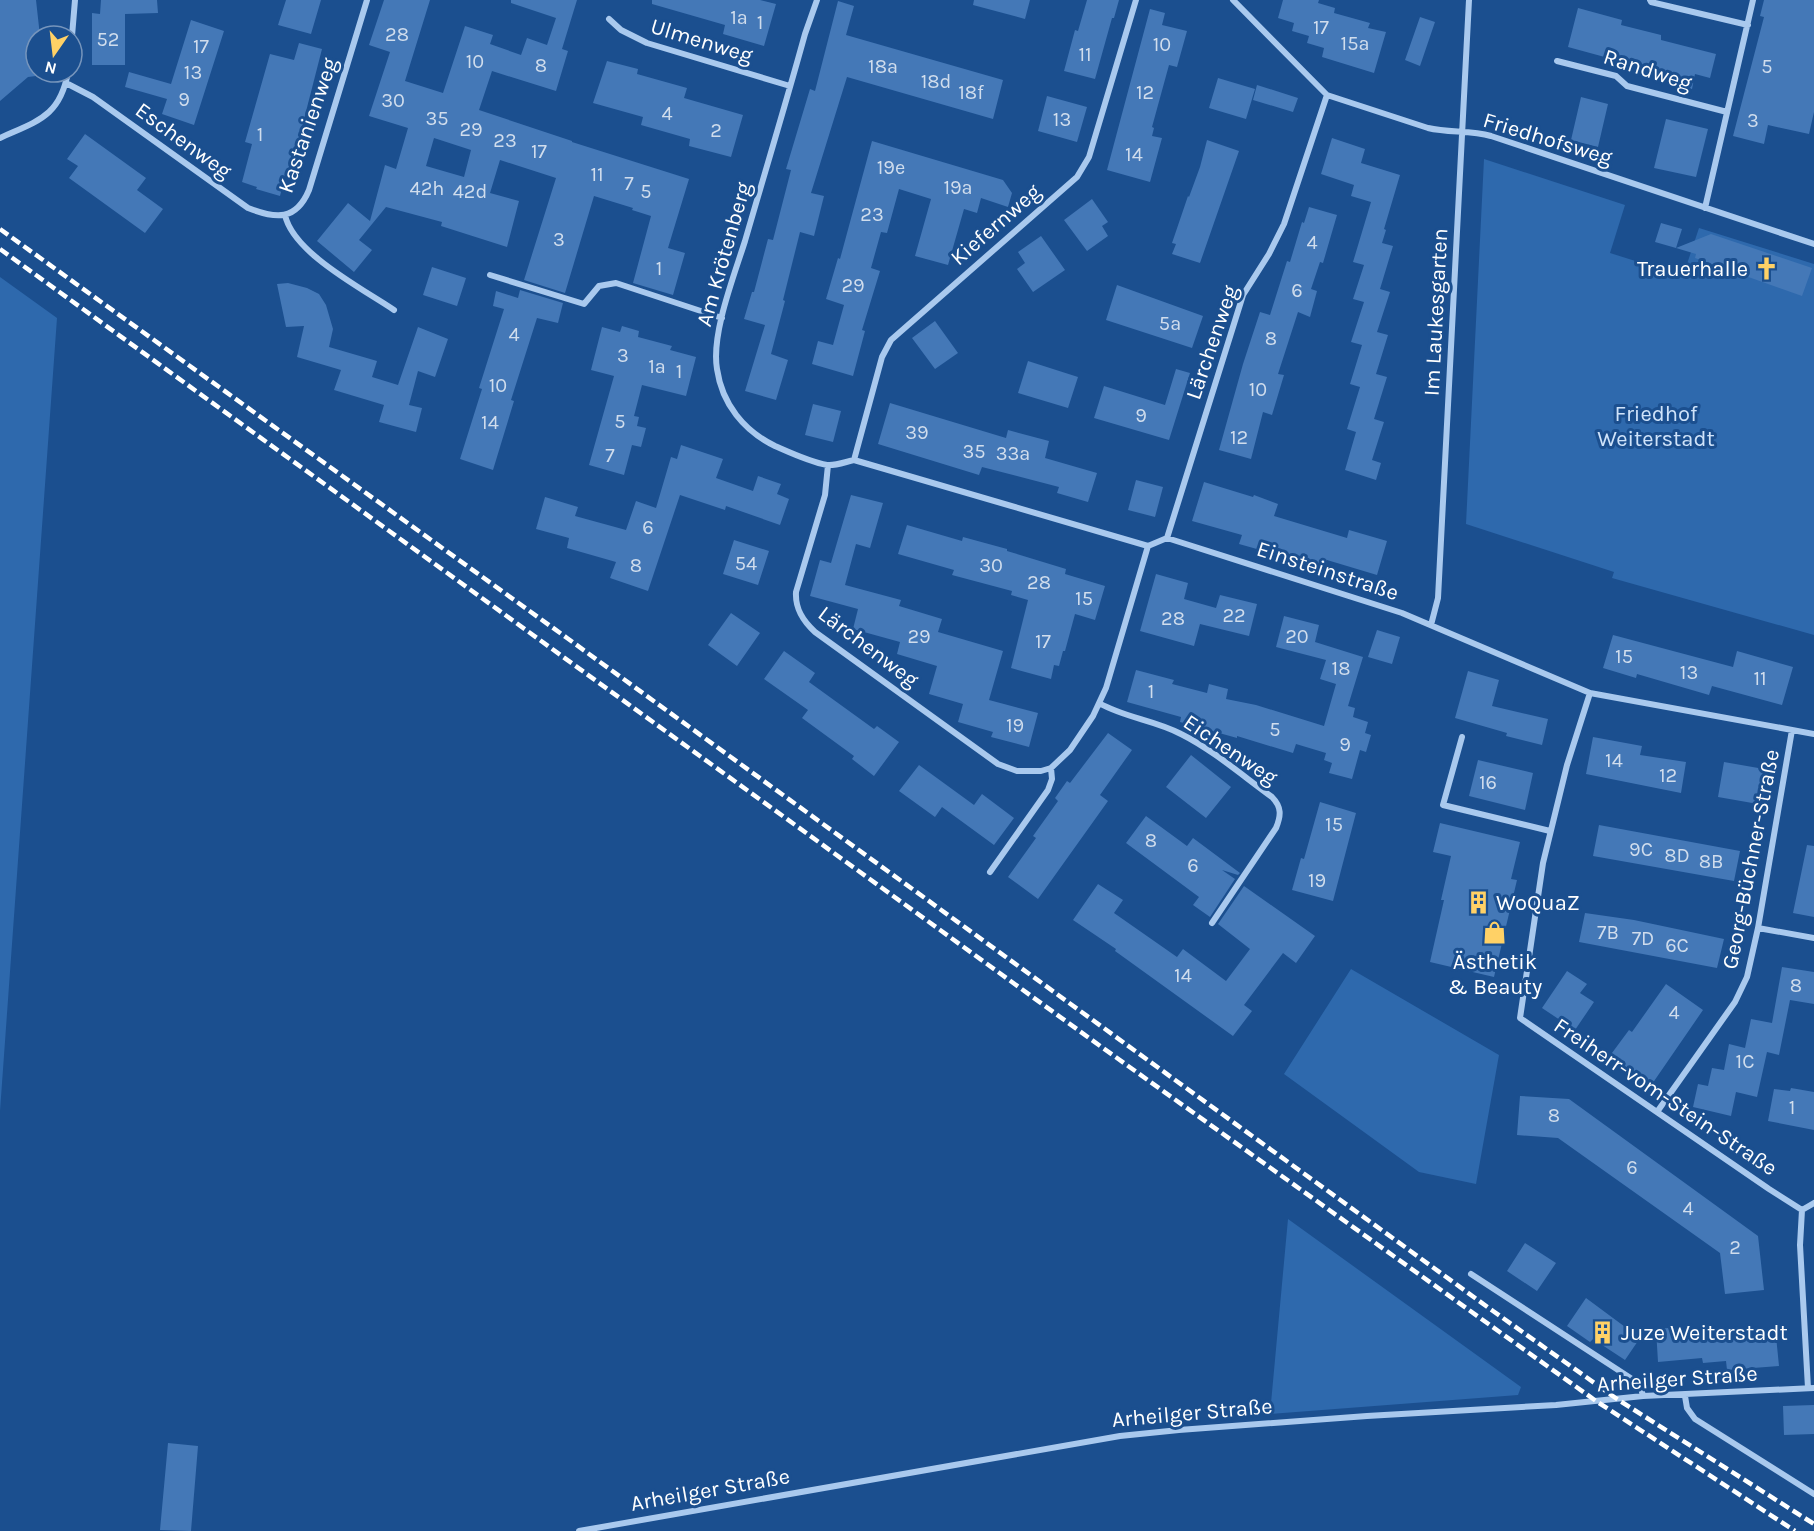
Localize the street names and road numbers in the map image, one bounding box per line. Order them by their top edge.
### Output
street label: Ulmenweg [648,13,756,69]
street label: Randweg [1600,43,1696,97]
street label: Kastanienweg [273,54,343,196]
street label: Eschenweg [130,97,237,185]
street label: Friedhofsweg [1480,107,1616,171]
street label: Kiefernweg [945,178,1046,271]
street label: Am Krötenberg [691,179,757,329]
street label: Im Laukesgarten [1419,227,1453,397]
street label: Lärchenweg [1180,281,1244,403]
street label: Einsteinstraße [1253,536,1402,606]
street label: Lärchenweg [813,601,924,693]
street label: Eichenweg [1178,709,1283,791]
street label: Georg-Büchner-Straße [1717,747,1785,971]
street label: Freiherr-vom-Stein-Straße [1549,1012,1782,1181]
street label: Arheilger Straße [1596,1360,1758,1398]
street label: Arheilger Straße [1111,1393,1274,1433]
street label: Arheilger Straße [629,1463,792,1517]

